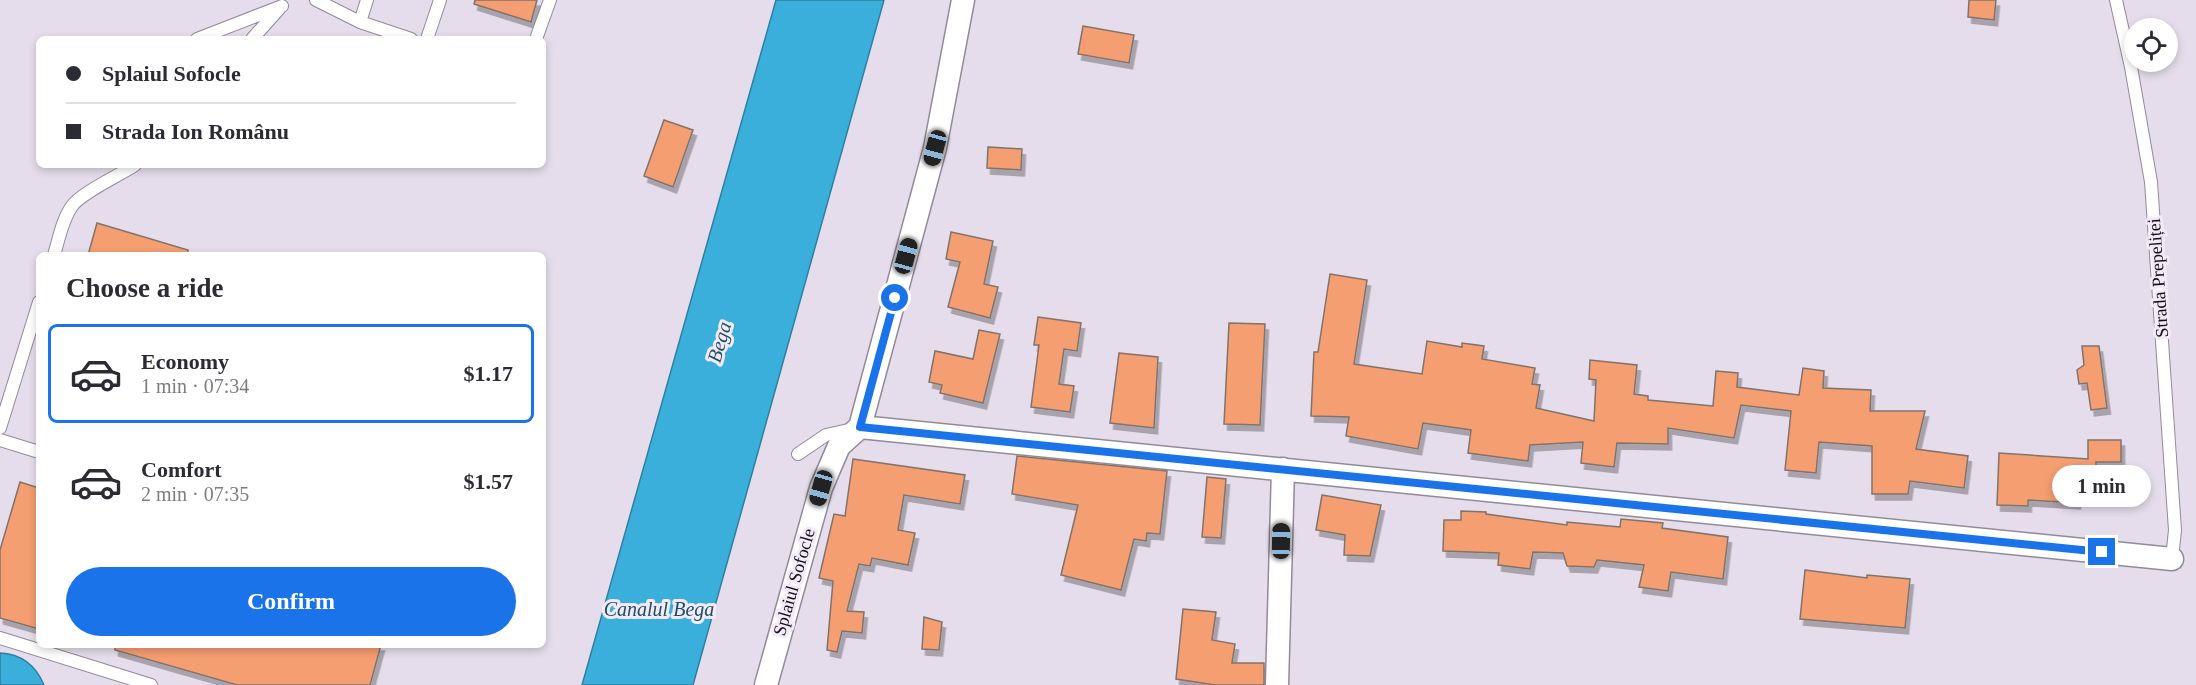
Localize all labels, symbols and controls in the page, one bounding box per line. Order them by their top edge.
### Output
map controls [2124,18,2178,72]
button: locate [2124,18,2178,72]
text: Splaiul Sofocle [102,61,241,86]
text: Strada Ion Românu [102,119,289,144]
car [922,128,948,168]
street label: Strada Prepeliței [2144,218,2172,338]
car [893,236,919,276]
text: Choose a ride [66,273,224,303]
route start [881,284,908,311]
water label: Bega [703,319,736,365]
icon: car [69,347,123,401]
text: Economy [141,349,229,374]
text: $1.17 [464,361,513,386]
text: 1 min · 07:34 [141,375,249,397]
icon: car [69,455,123,509]
text: Comfort [141,457,222,482]
callout: 1 min [2052,465,2152,507]
car [807,468,835,508]
text: $1.57 [464,469,513,494]
text: 1 min [2077,475,2126,497]
text: 2 min · 07:35 [141,483,249,505]
car [1272,523,1290,559]
street label: Splaiul Sofocle [769,526,819,638]
route end [2088,538,2115,565]
button: Confirm [66,567,516,636]
water label: Canalul Bega [604,598,714,621]

